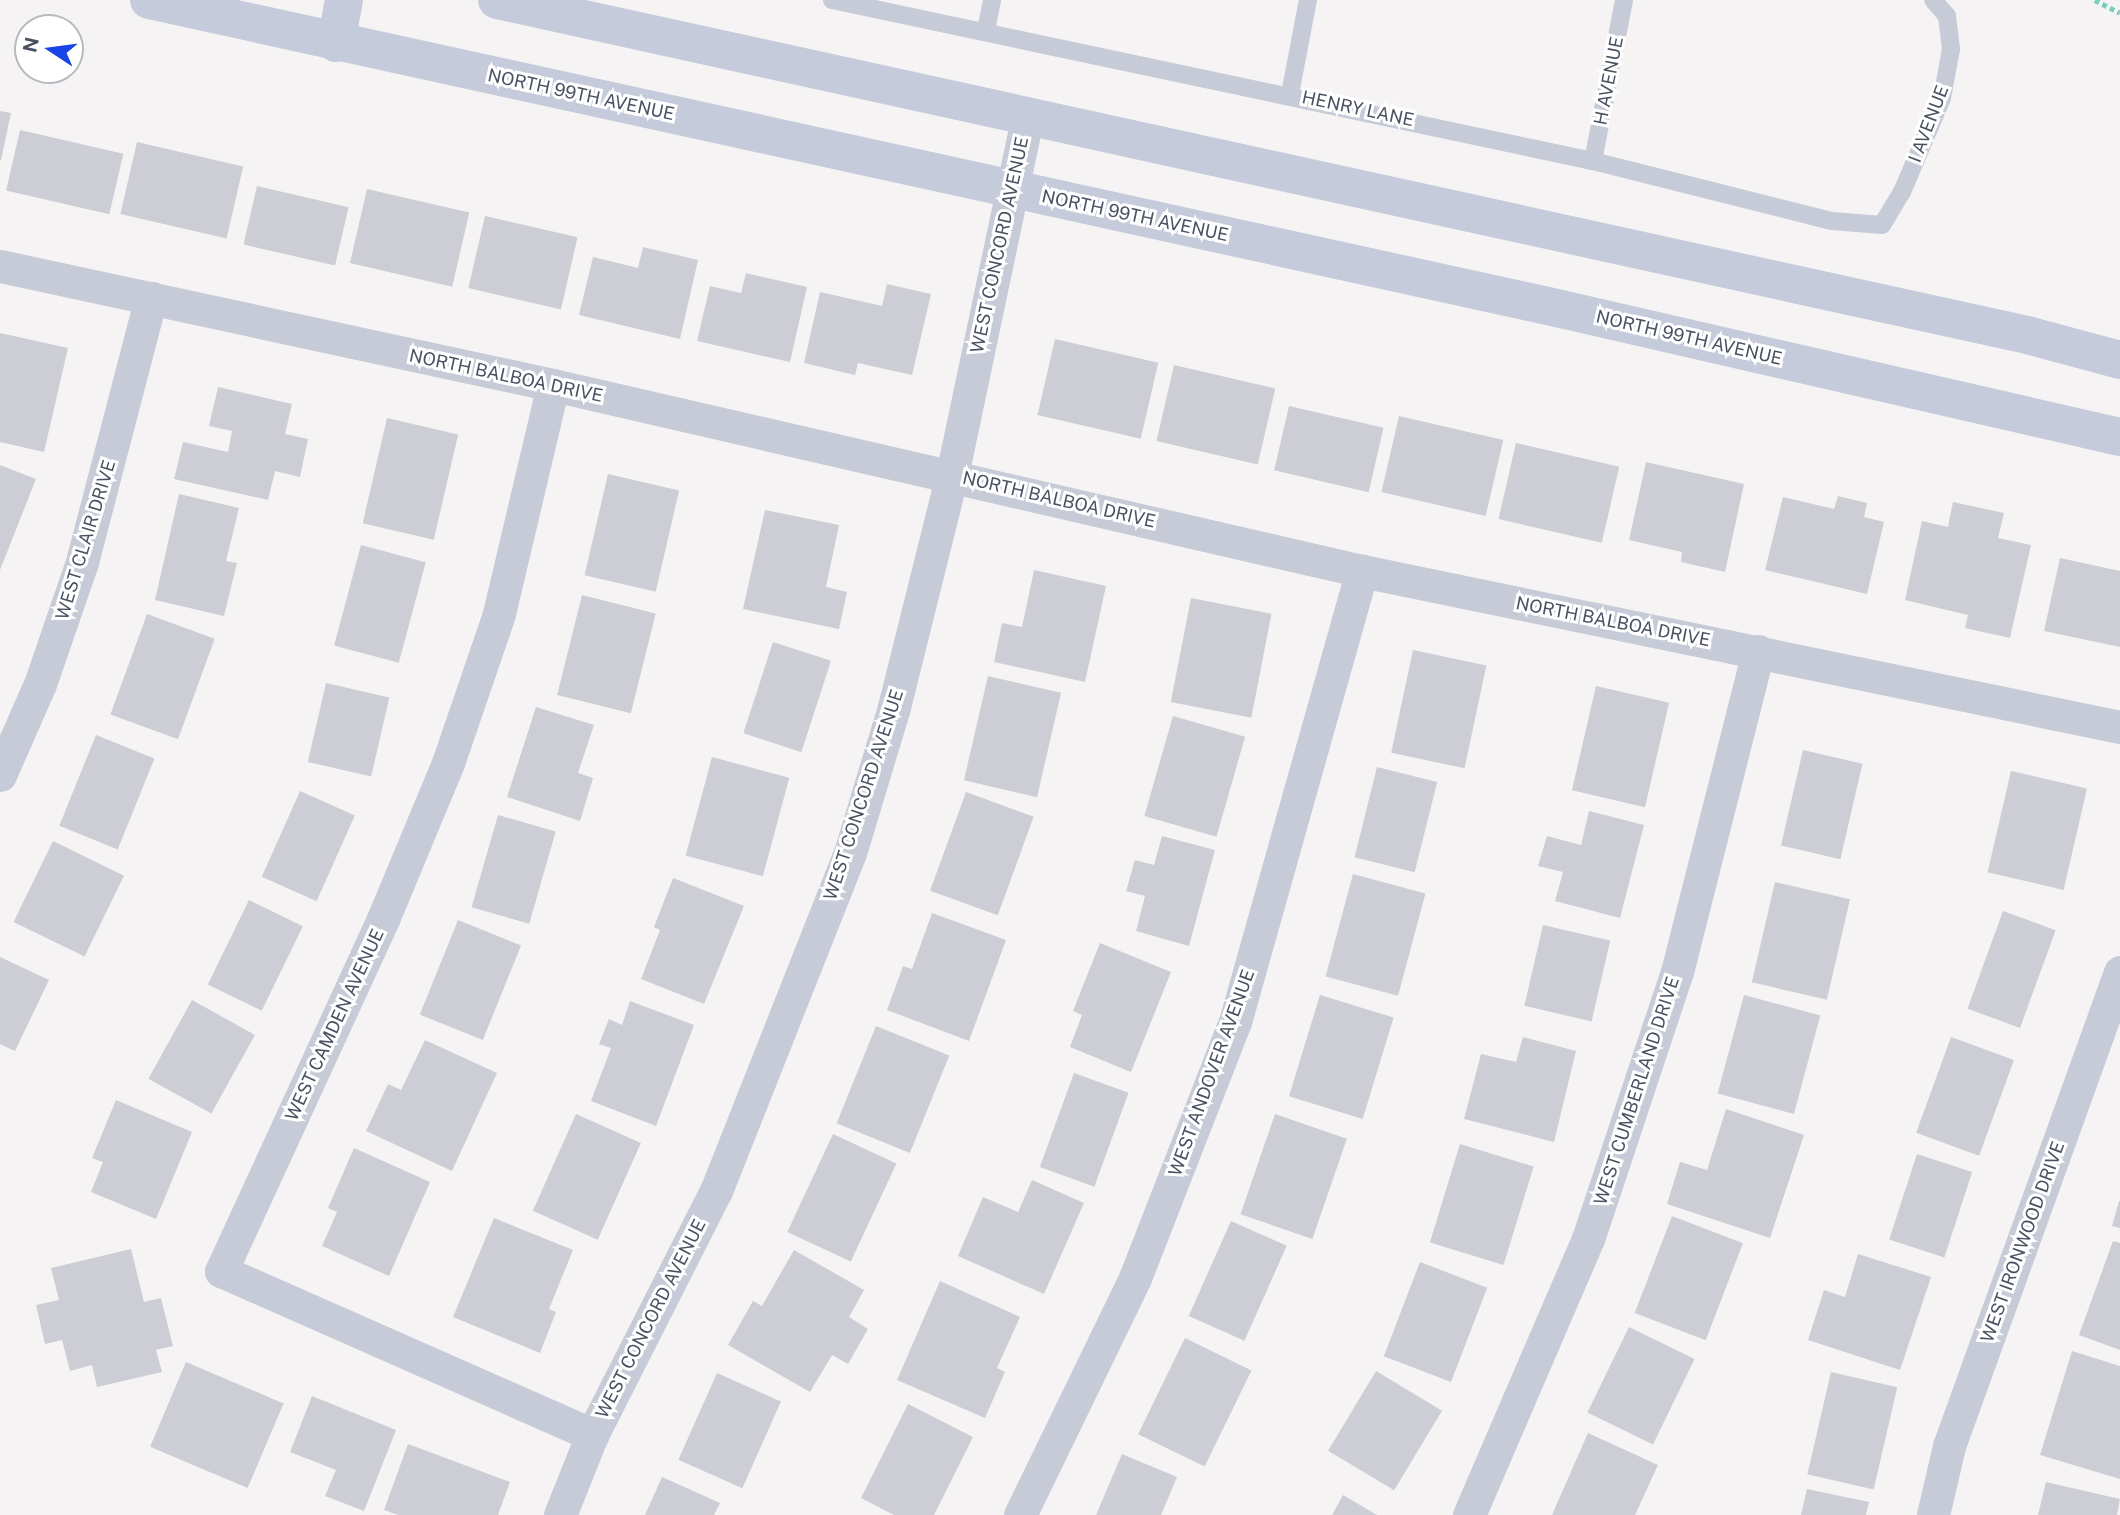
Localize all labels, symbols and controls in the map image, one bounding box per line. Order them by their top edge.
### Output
north arrow [14,14,84,84]
text: N [18,35,43,54]
street label: H AVENUE [1590,35,1628,127]
street label: NORTH 99TH AVENUE [486,65,676,125]
street label: I AVENUE [1904,82,1954,166]
street label: HENRY LANE [1300,87,1416,131]
street label: WEST CONCORD AVENUE [967,135,1033,355]
street label: NORTH 99TH AVENUE [1040,186,1230,246]
street label: NORTH 99TH AVENUE [1594,306,1784,370]
street label: NORTH BALBOA DRIVE [407,345,605,407]
street label: WEST CLAIR DRIVE [51,458,121,622]
street label: NORTH BALBOA DRIVE [960,467,1158,533]
street label: NORTH BALBOA DRIVE [1514,593,1712,651]
street label: WEST CONCORD AVENUE [820,687,908,903]
street label: WEST CAMDEN AVENUE [281,926,389,1124]
street label: WEST ANDOVER AVENUE [1165,967,1259,1179]
street label: WEST CUMBERLAND DRIVE [1590,974,1684,1208]
street label: WEST IRONWOOD DRIVE [1977,1139,2069,1345]
street label: WEST CONCORD AVENUE [591,1216,711,1422]

